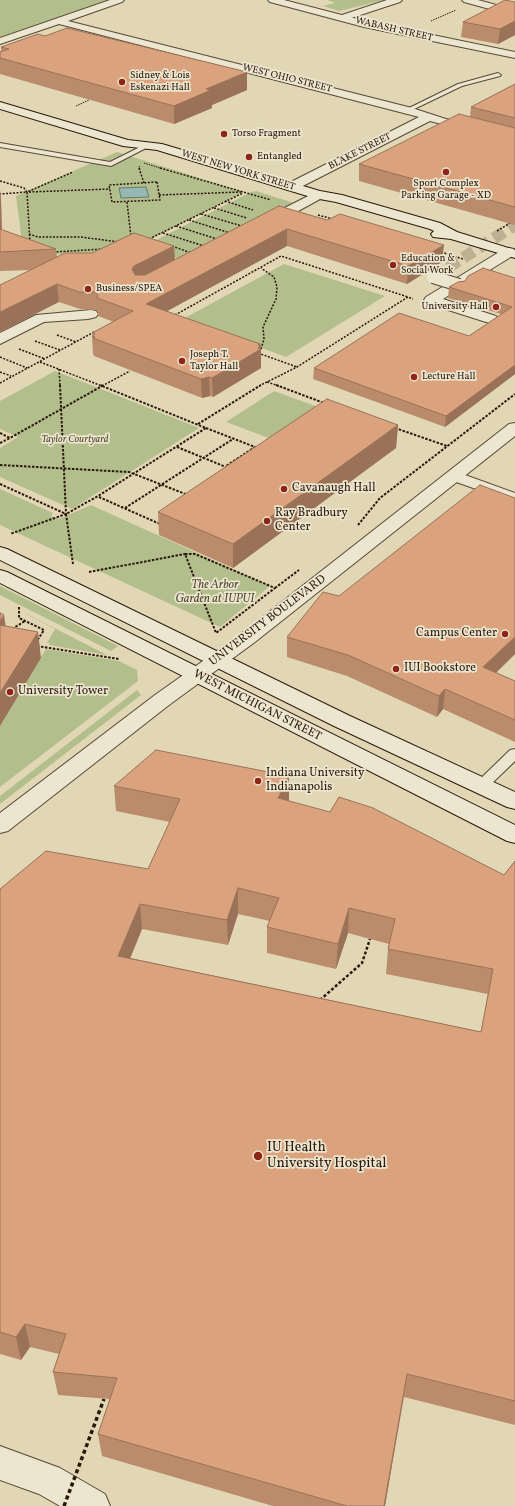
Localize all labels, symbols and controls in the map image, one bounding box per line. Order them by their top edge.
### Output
street label: WABASH STREET [354,15,434,45]
street label: WEST OHIO STREET [241,62,333,96]
place label: Sidney & Lois Eskenazi Hall [130,70,190,94]
marker: Sidney & Lois Eskenazi Hall [117,77,127,87]
place label: Torso Fragment [232,128,301,140]
marker: Torso Fragment [219,129,229,139]
street label: BLAKE STREET [327,131,393,173]
street label: WEST NEW YORK STREET [180,148,296,194]
place label: Entangled [257,151,302,163]
marker: Entangled [244,152,254,162]
marker: Sport Complex Parking Garage - XD [441,167,451,177]
place label: Sport Complex Parking Garage - XD [401,178,491,202]
place label: Education & Social Work [401,253,455,276]
marker: Education & Social Work [388,260,398,270]
place label: Business/SPEA [96,283,162,295]
marker: Business/SPEA [83,284,93,294]
place label: University Hall [421,301,488,313]
marker: University Hall [491,302,501,312]
place label: Joseph T. Taylor Hall [190,349,238,372]
marker: Joseph T. Taylor Hall [177,356,187,366]
place label: Lecture Hall [422,371,475,383]
marker: Lecture Hall [409,372,419,382]
park label: Taylor Courtyard [41,434,109,446]
place label: Cavanaugh Hall [292,482,376,496]
marker: Cavanaugh Hall [279,484,289,494]
place label: Ray Bradbury Center [275,507,348,535]
marker: Ray Bradbury Center [262,516,272,526]
street label: UNIVERSITY BOULEVARD [207,572,329,670]
park label: The Arbor Garden at IUPUI [176,579,254,607]
place label: Campus Center [416,627,497,641]
marker: Campus Center [500,629,510,639]
place label: IUI Bookstore [404,662,476,676]
marker: IUI Bookstore [391,664,401,674]
street label: WEST MICHIGAN STREET [191,667,323,745]
place label: University Tower [18,685,108,699]
marker: University Tower [5,687,15,697]
place label: Indiana University Indianapolis [266,767,365,795]
marker: Indiana University Indianapolis [253,776,263,786]
place label: IU Health University Hospital [267,1140,387,1172]
marker: IU Health University Hospital [252,1150,264,1162]

